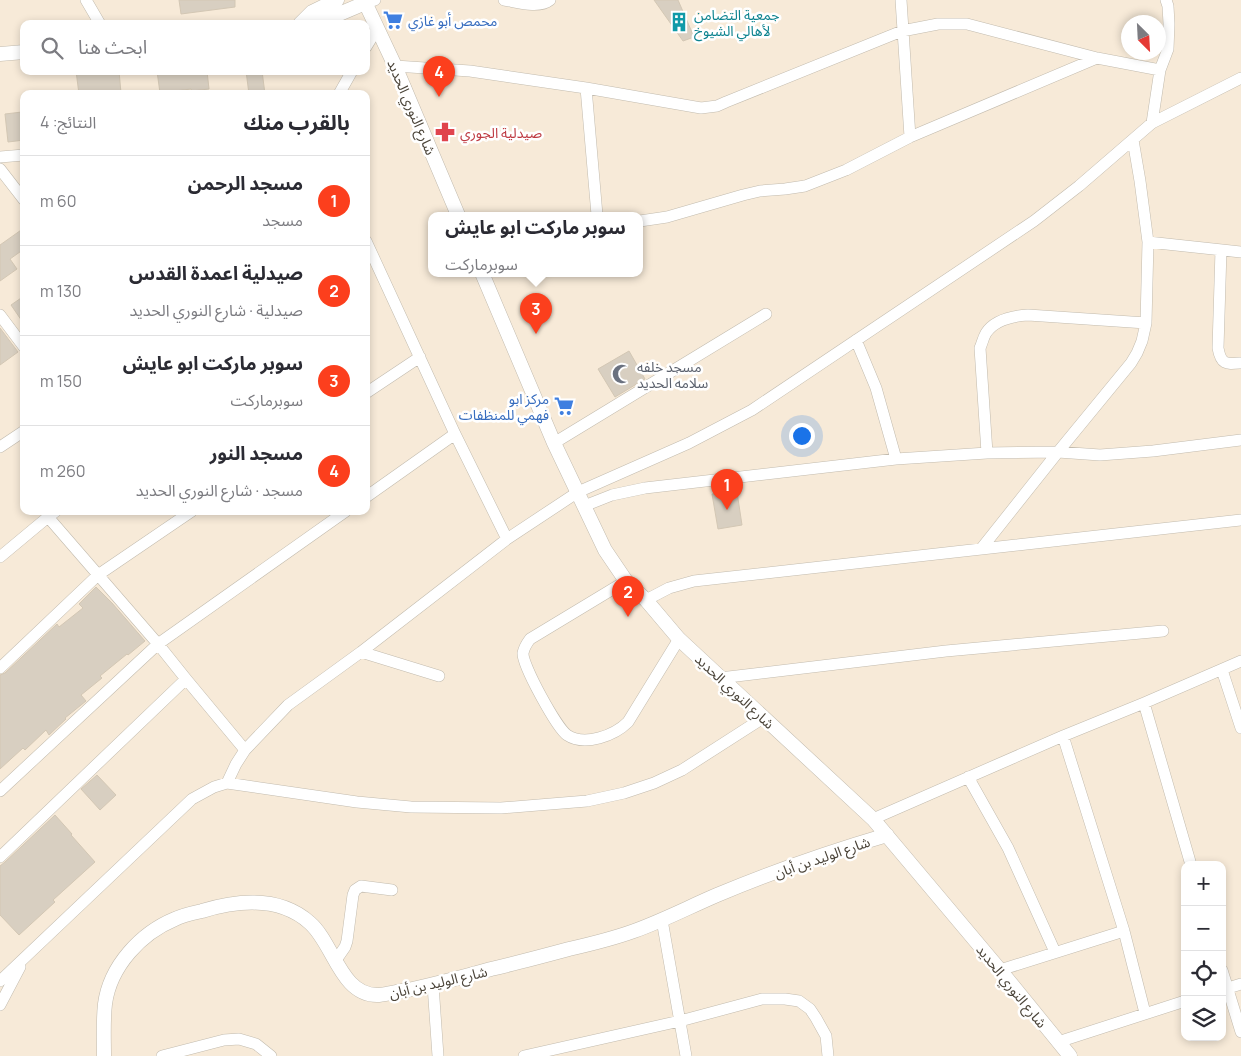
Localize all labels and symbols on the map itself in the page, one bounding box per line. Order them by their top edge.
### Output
place label: جمعية التضامن لأهالي الشيوخ [694,5,780,42]
supermarket icon: محمص أبو غازي [382,9,404,31]
place label: محمص أبو غازي [408,11,497,32]
building icon: جمعية التضامن لأهالي الشيوخ [668,11,690,33]
north arrow [1121,15,1166,60]
street label: شارع النوري الحديد [381,56,441,159]
pin: 4 [423,56,455,97]
pharmacy icon: صيدلية الجوري [434,121,456,143]
place label: صيدلية الجوري [460,123,542,144]
pin: 3 [520,293,552,334]
place label: مسجد خلفه سلامه الحديد [637,357,708,392]
mosque icon: مسجد خلفه سلامه الحديد [611,363,633,385]
place label: مركز ابو فهمي للمنظفات [459,389,549,426]
supermarket icon: مركز ابو فهمي للمنظفات [553,395,575,417]
your location [789,423,815,449]
pin: 1 [711,469,743,510]
pin: 2 [612,576,644,617]
street label: شارع النوري الحديد [690,649,779,734]
street label: شارع الوليد بن أبان [771,832,873,884]
street label: شارع النوري الحديد [971,940,1051,1033]
street label: شارع الوليد بن أبان [387,961,489,1004]

